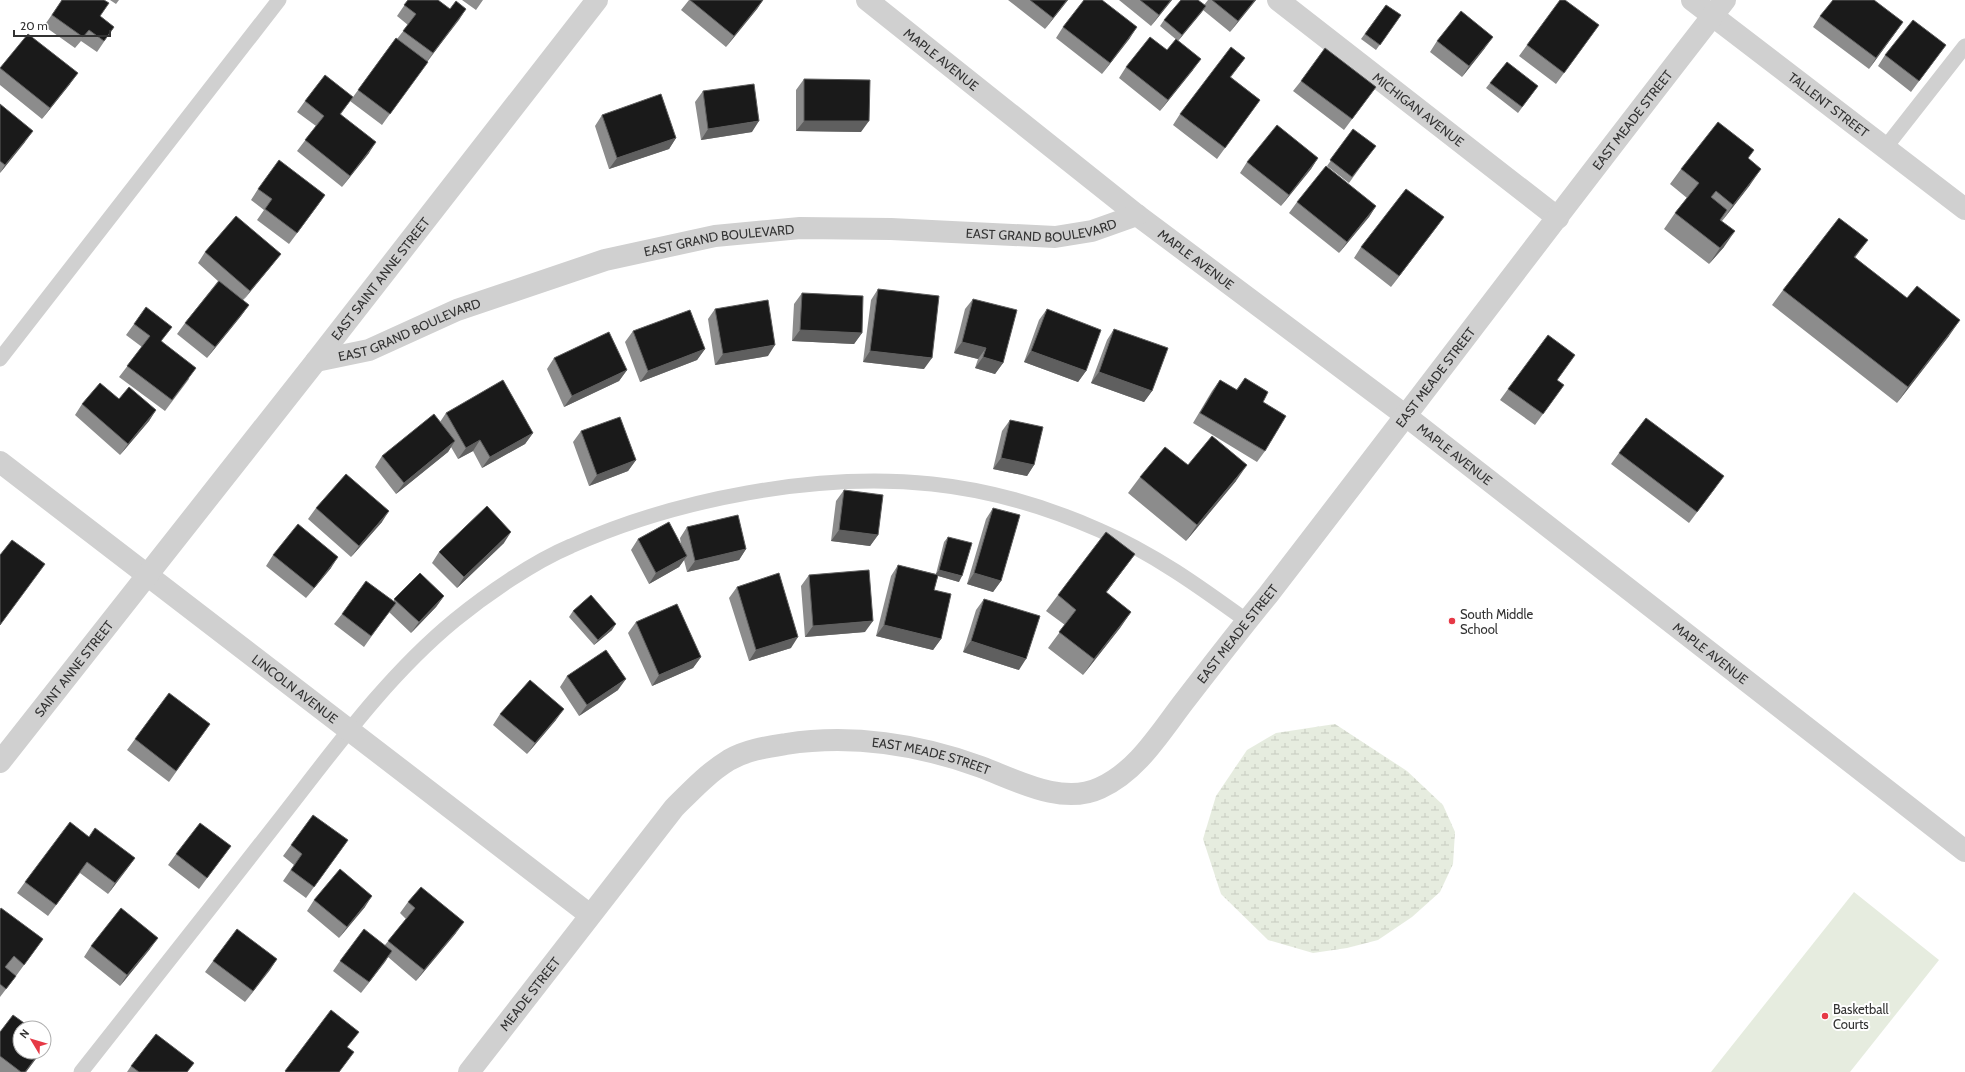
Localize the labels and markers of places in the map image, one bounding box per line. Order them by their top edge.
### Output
place label: South Middle School [1460,606,1534,637]
marker: South Middle School [1447,616,1457,626]
place label: Basketball Courts [1833,1001,1889,1032]
marker: Basketball Courts [1820,1011,1830,1021]

